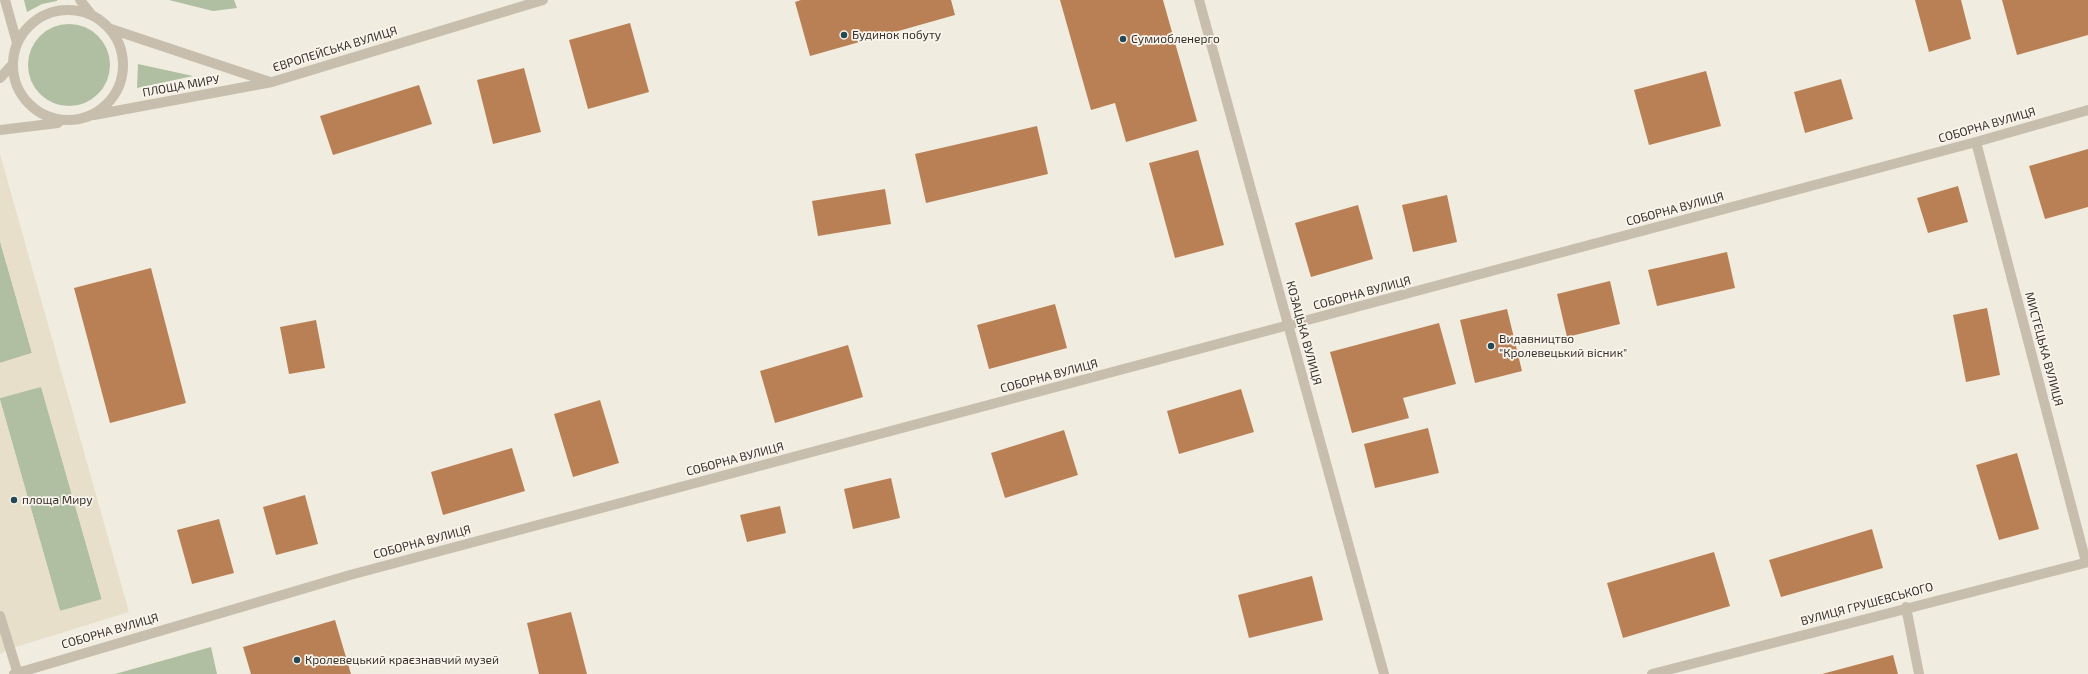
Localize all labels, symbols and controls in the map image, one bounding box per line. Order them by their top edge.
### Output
street label: ЄВРОПЕЙСЬКА ВУЛИЦЯ [271,23,399,75]
place label: Будинок побуту [852,28,941,42]
marker: Будинок побуту [839,30,849,40]
place label: Сумиобленерго [1131,32,1220,46]
marker: Сумиобленерго [1118,34,1128,44]
street label: ПЛОЩА МИРУ [141,72,221,100]
street label: СОБОРНА ВУЛИЦЯ [1937,104,2037,146]
street label: СОБОРНА ВУЛИЦЯ [1625,189,1725,229]
street label: СОБОРНА ВУЛИЦЯ [1312,273,1412,313]
street label: КОЗАЦЬКА ВУЛИЦЯ [1283,279,1325,387]
street label: МИСТЕЦЬКА ВУЛИЦЯ [2022,290,2066,408]
place label: Видавництво "Кролевецький вісник" [1499,332,1627,360]
marker: Видавництво "Кролевецький вісник" [1486,341,1496,351]
street label: СОБОРНА ВУЛИЦЯ [999,356,1099,396]
street label: СОБОРНА ВУЛИЦЯ [685,439,785,479]
place label: площа Миру [22,493,93,507]
marker: площа Миру [9,495,19,505]
street label: СОБОРНА ВУЛИЦЯ [372,522,472,562]
street label: ВУЛИЦЯ ГРУШЕВСЬКОГО [1799,579,1935,629]
street label: СОБОРНА ВУЛИЦЯ [60,610,160,652]
place label: Кролевецький краєзнавчий музей [305,653,499,667]
marker: Кролевецький краєзнавчий музей [292,655,302,665]

